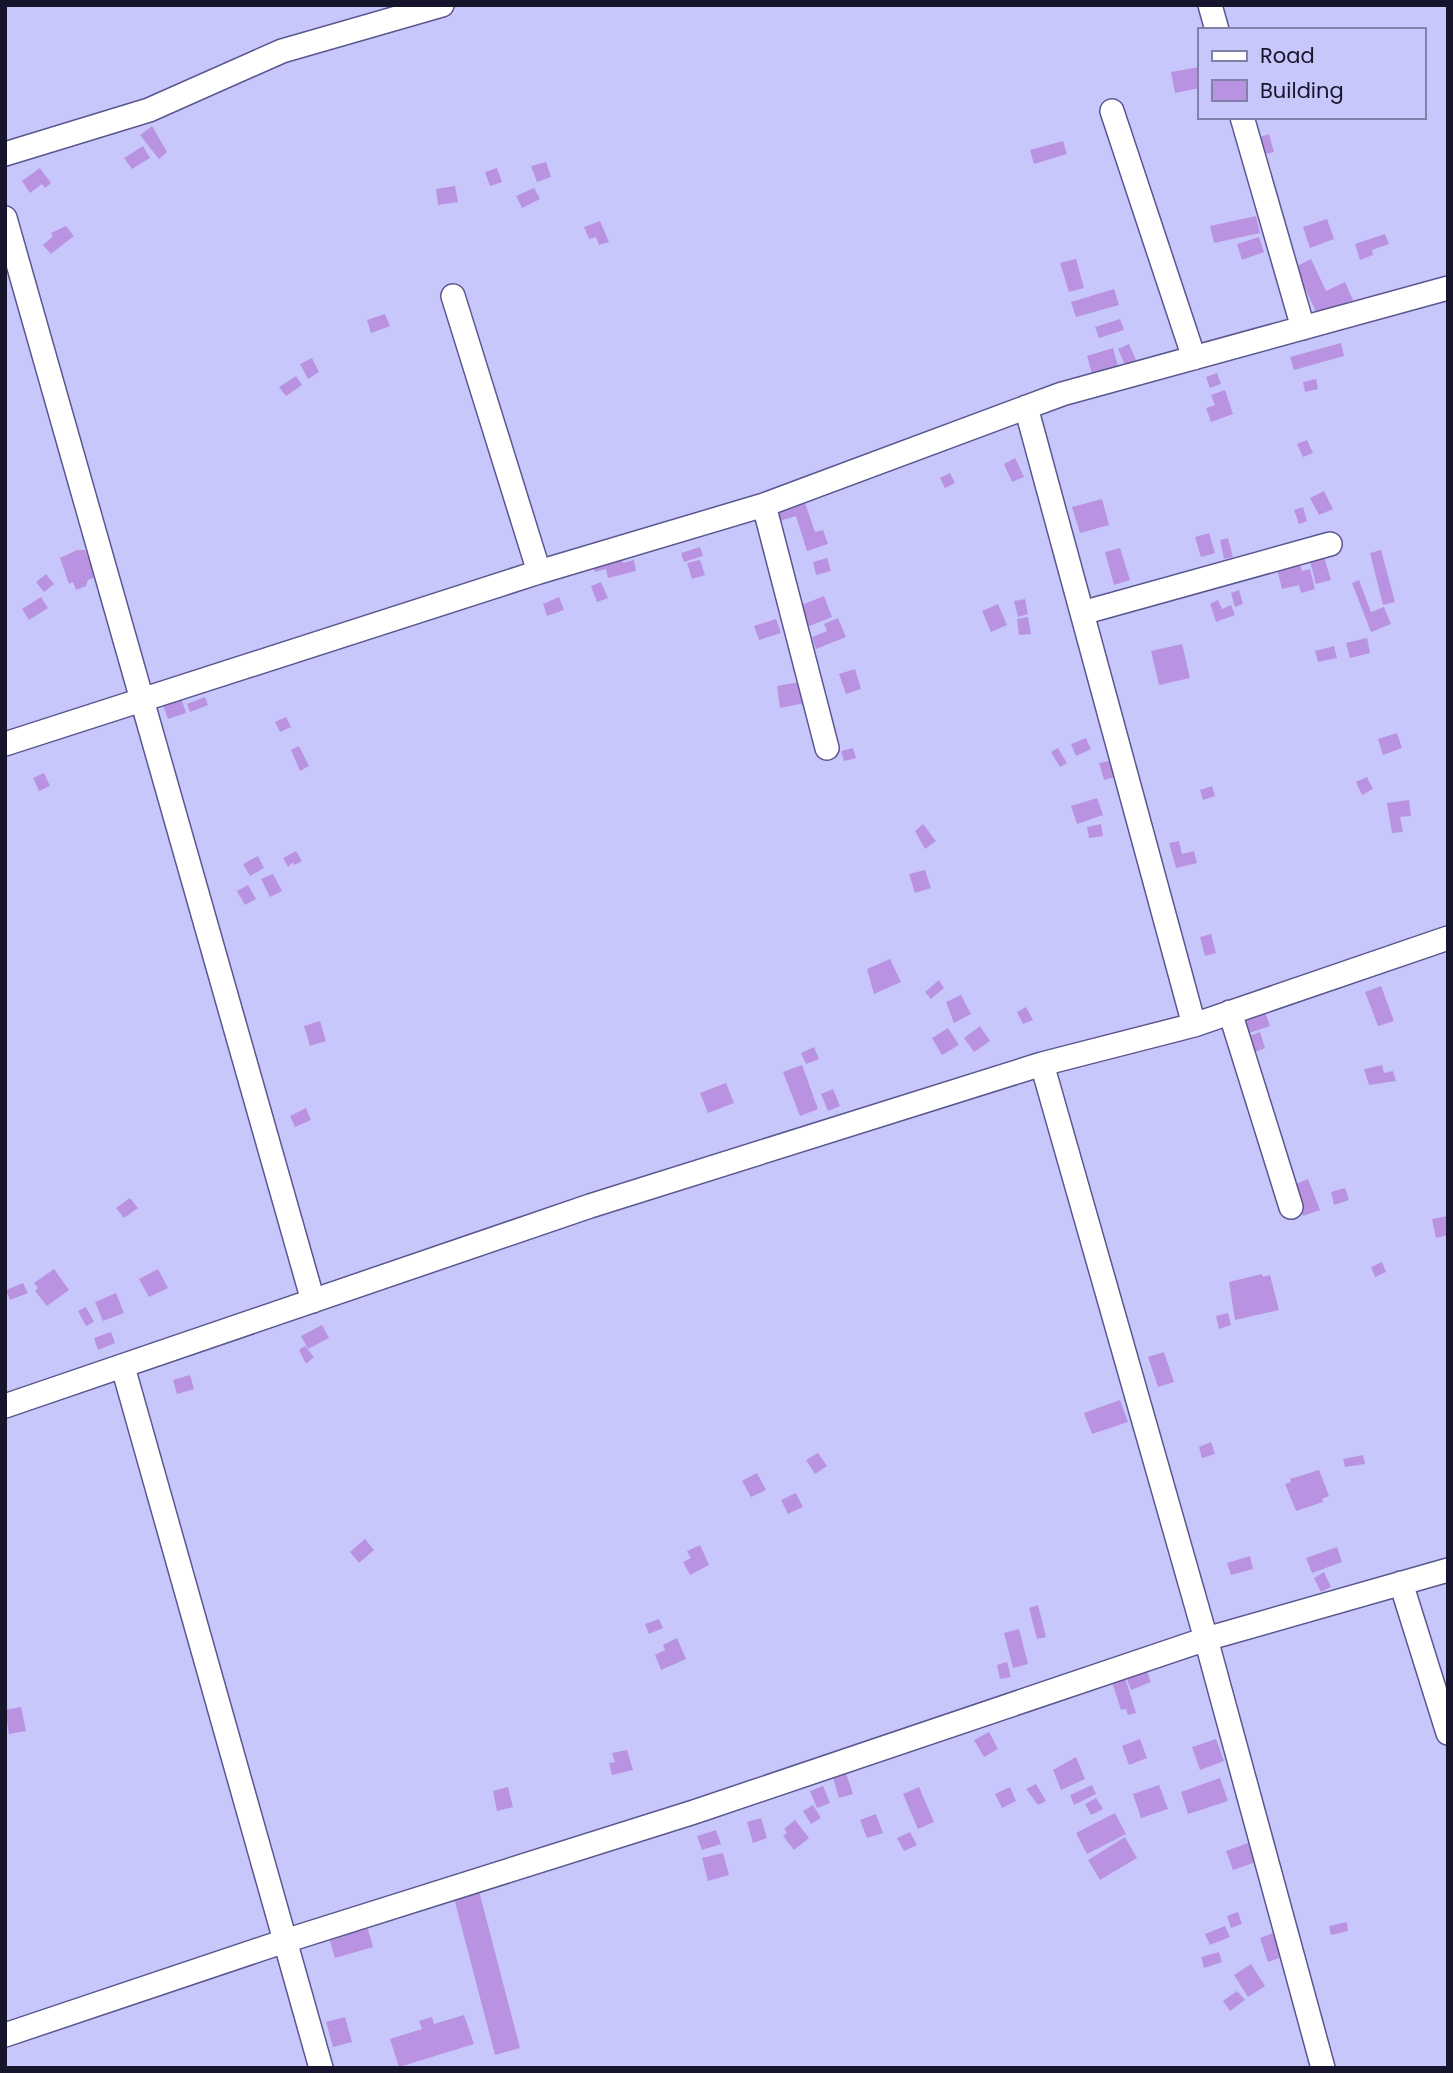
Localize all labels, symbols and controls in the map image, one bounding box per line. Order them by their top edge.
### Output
legend [1198,28,1425,119]
text: Road [1260,41,1315,70]
text: Building [1260,76,1344,105]

